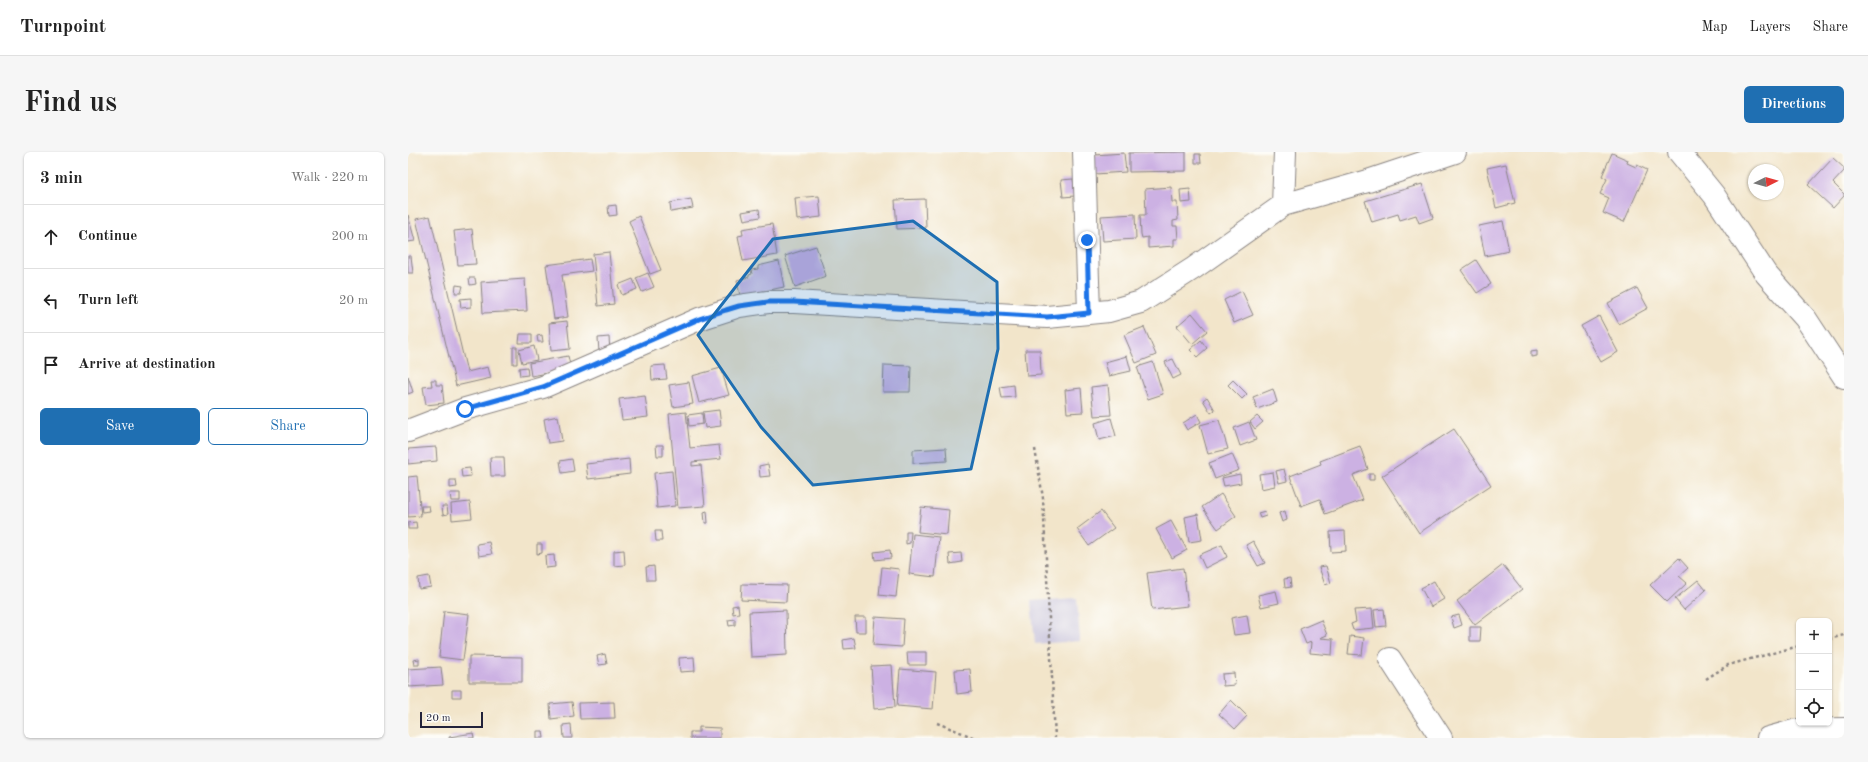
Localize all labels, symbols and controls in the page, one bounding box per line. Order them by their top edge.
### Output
text: Turnpoint [20,18,106,37]
text: Map [1702,20,1728,34]
text: Layers [1750,20,1791,34]
text: Share [1813,20,1848,34]
button: Directions [1744,86,1844,123]
text: Find us [24,90,117,118]
north arrow [1748,164,1784,200]
text: 3 min [40,170,83,187]
text: Walk · 220 m [291,171,368,184]
icon: ahead [40,226,62,248]
text: Continue [78,229,137,244]
text: 200 m [331,230,368,243]
route end [1078,231,1096,249]
icon: left [40,290,62,312]
text: Turn left [78,293,138,308]
text: 20 m [339,294,368,307]
icon: arrive [40,354,62,376]
text: Arrive at destination [78,357,216,372]
route start [456,400,474,418]
button: Save [40,408,200,445]
button: Share [208,408,368,445]
map controls [1796,618,1832,726]
button: + [1796,618,1832,654]
button: − [1796,654,1832,690]
button: locate [1796,690,1832,726]
scale bar [420,710,483,729]
text: 20 m [426,713,451,724]

